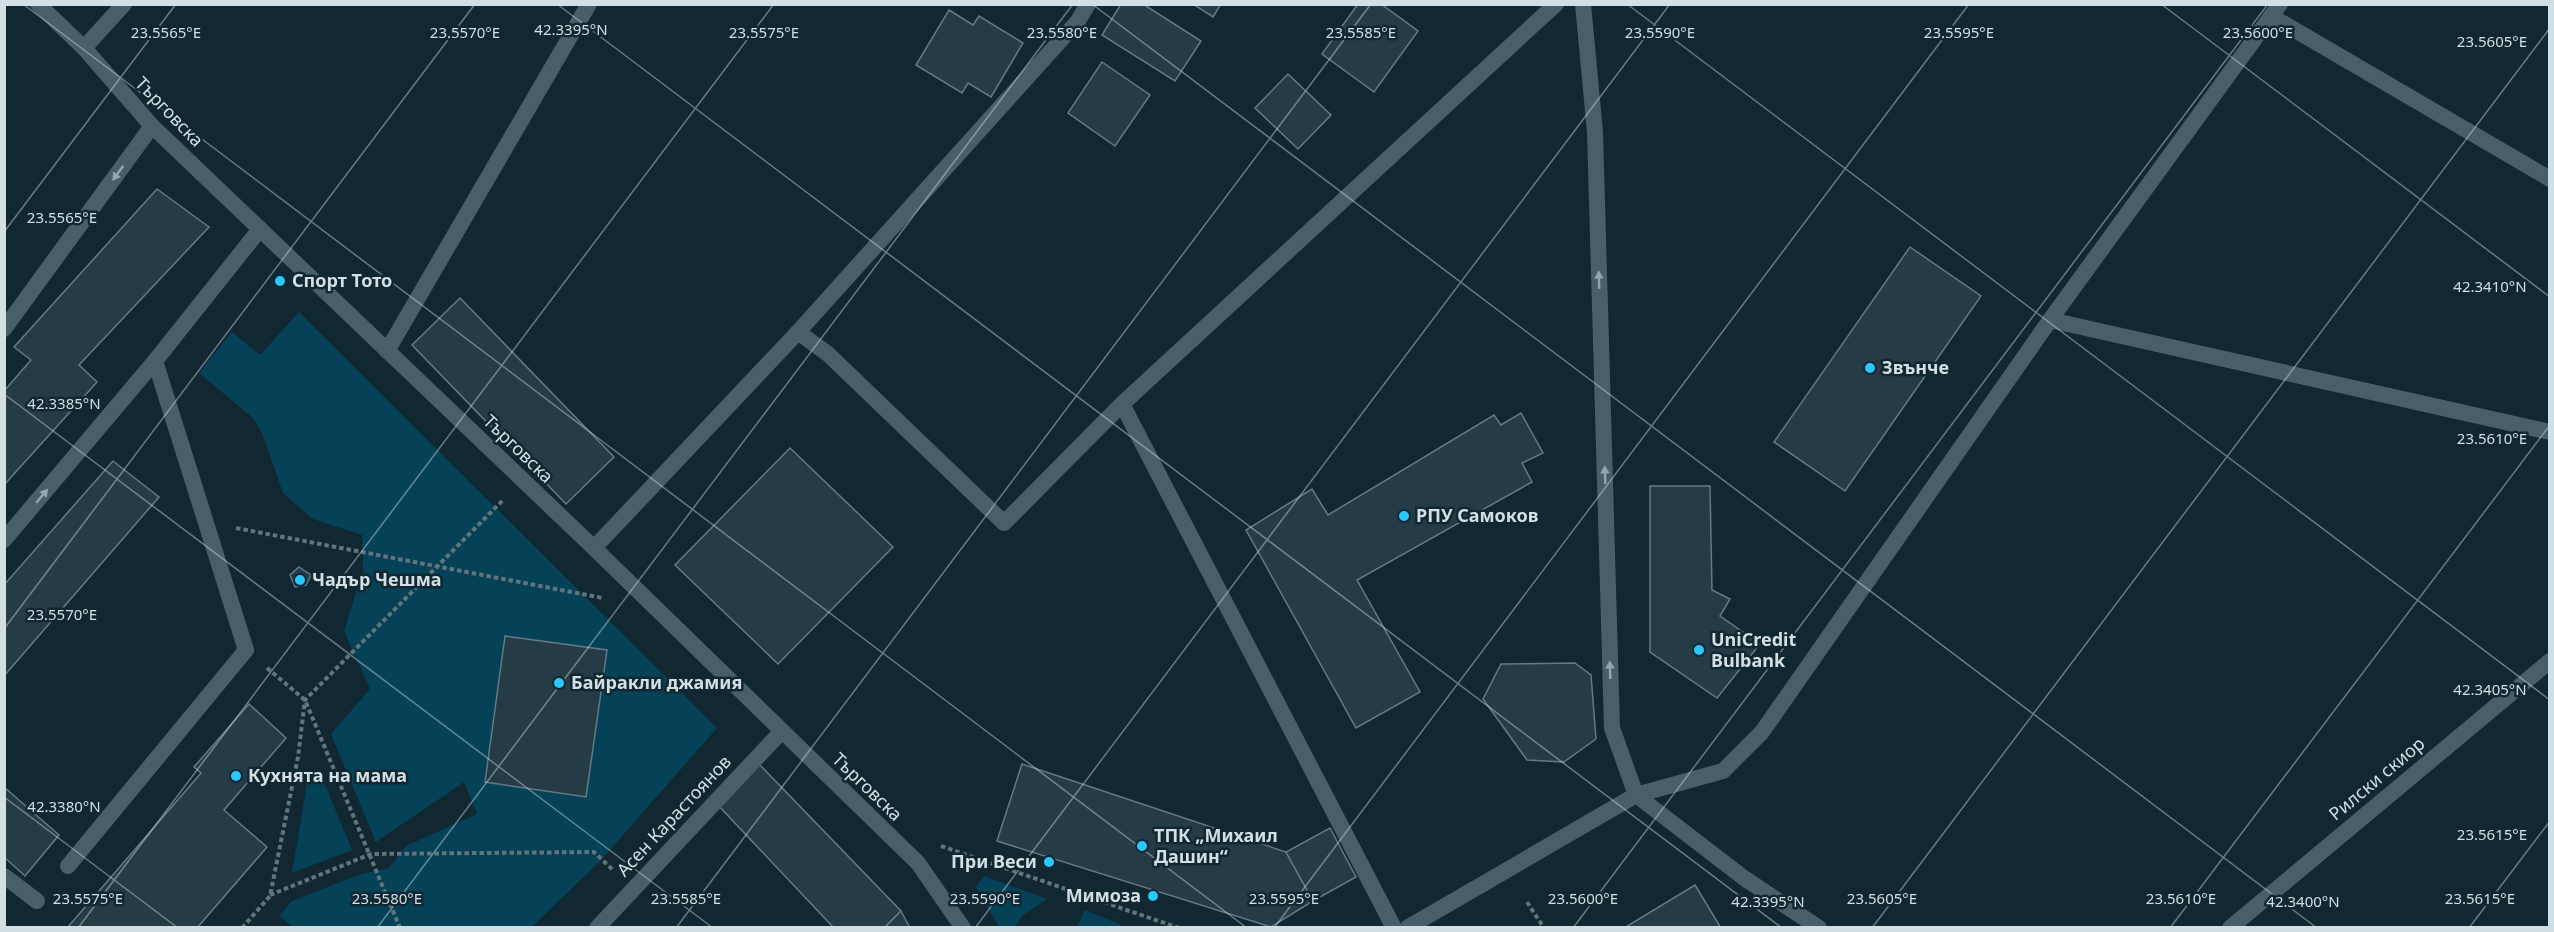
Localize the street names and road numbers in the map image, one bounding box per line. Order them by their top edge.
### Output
street label: Търговска [130,71,209,152]
street label: Търговска [478,409,559,488]
street label: Рилски скиор [2323,731,2429,825]
street label: Търговска [827,747,908,826]
street label: Асен Карастоянов [611,750,736,881]

